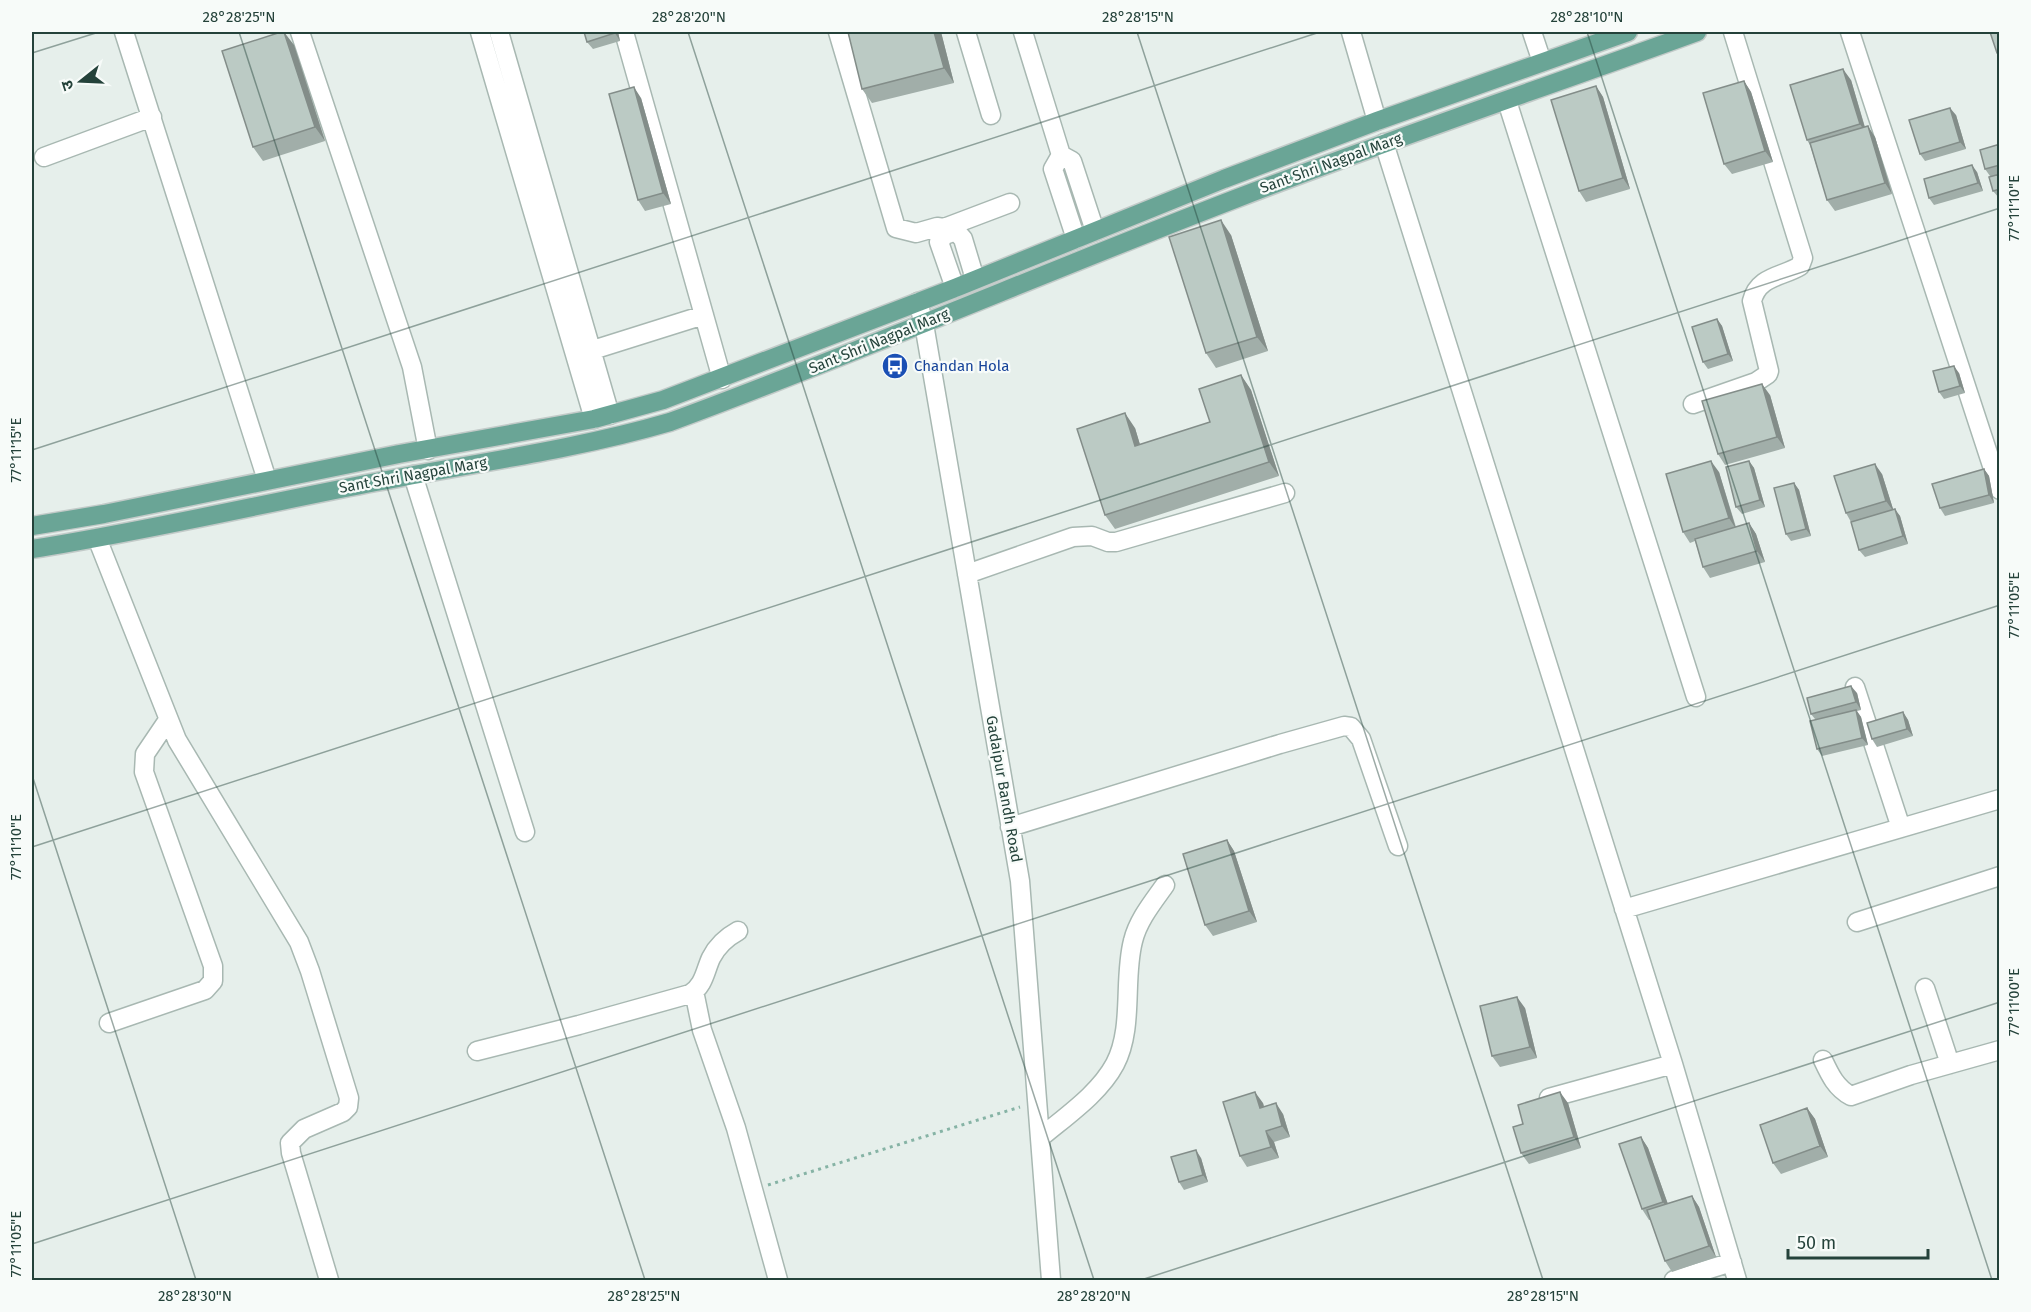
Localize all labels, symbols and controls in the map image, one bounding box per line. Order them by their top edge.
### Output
text: 28°28'25"N [202,8,276,26]
text: 28°28'20"N [652,8,726,26]
text: 28°28'15"N [1102,8,1174,26]
text: 28°28'10"N [1550,8,1624,26]
north arrow [51,51,111,111]
text: उ [57,77,78,93]
street label: Sant Shri Nagpal Marg [1258,129,1405,197]
text: 77°11'10"E [2005,175,2023,241]
street label: Sant Shri Nagpal Marg [806,305,952,377]
bus stop icon: Chandan Hola [880,351,910,381]
place label: Chandan Hola [914,357,1009,375]
text: 77°11'15"E [7,418,25,482]
street label: Sant Shri Nagpal Marg [338,453,489,497]
text: 77°11'05"E [2005,572,2023,638]
street label: Gadaipur Bandh Road [982,714,1026,864]
text: 77°11'10"E [7,814,25,880]
text: 77°11'00"E [2005,968,2023,1036]
text: 77°11'05"E [7,1211,25,1277]
scale bar [1788,1222,1928,1260]
text: 50 m [1797,1232,1836,1254]
text: 28°28'30"N [158,1287,232,1305]
text: 28°28'25"N [607,1287,681,1305]
text: 28°28'20"N [1057,1287,1131,1305]
text: 28°28'15"N [1507,1287,1579,1305]

